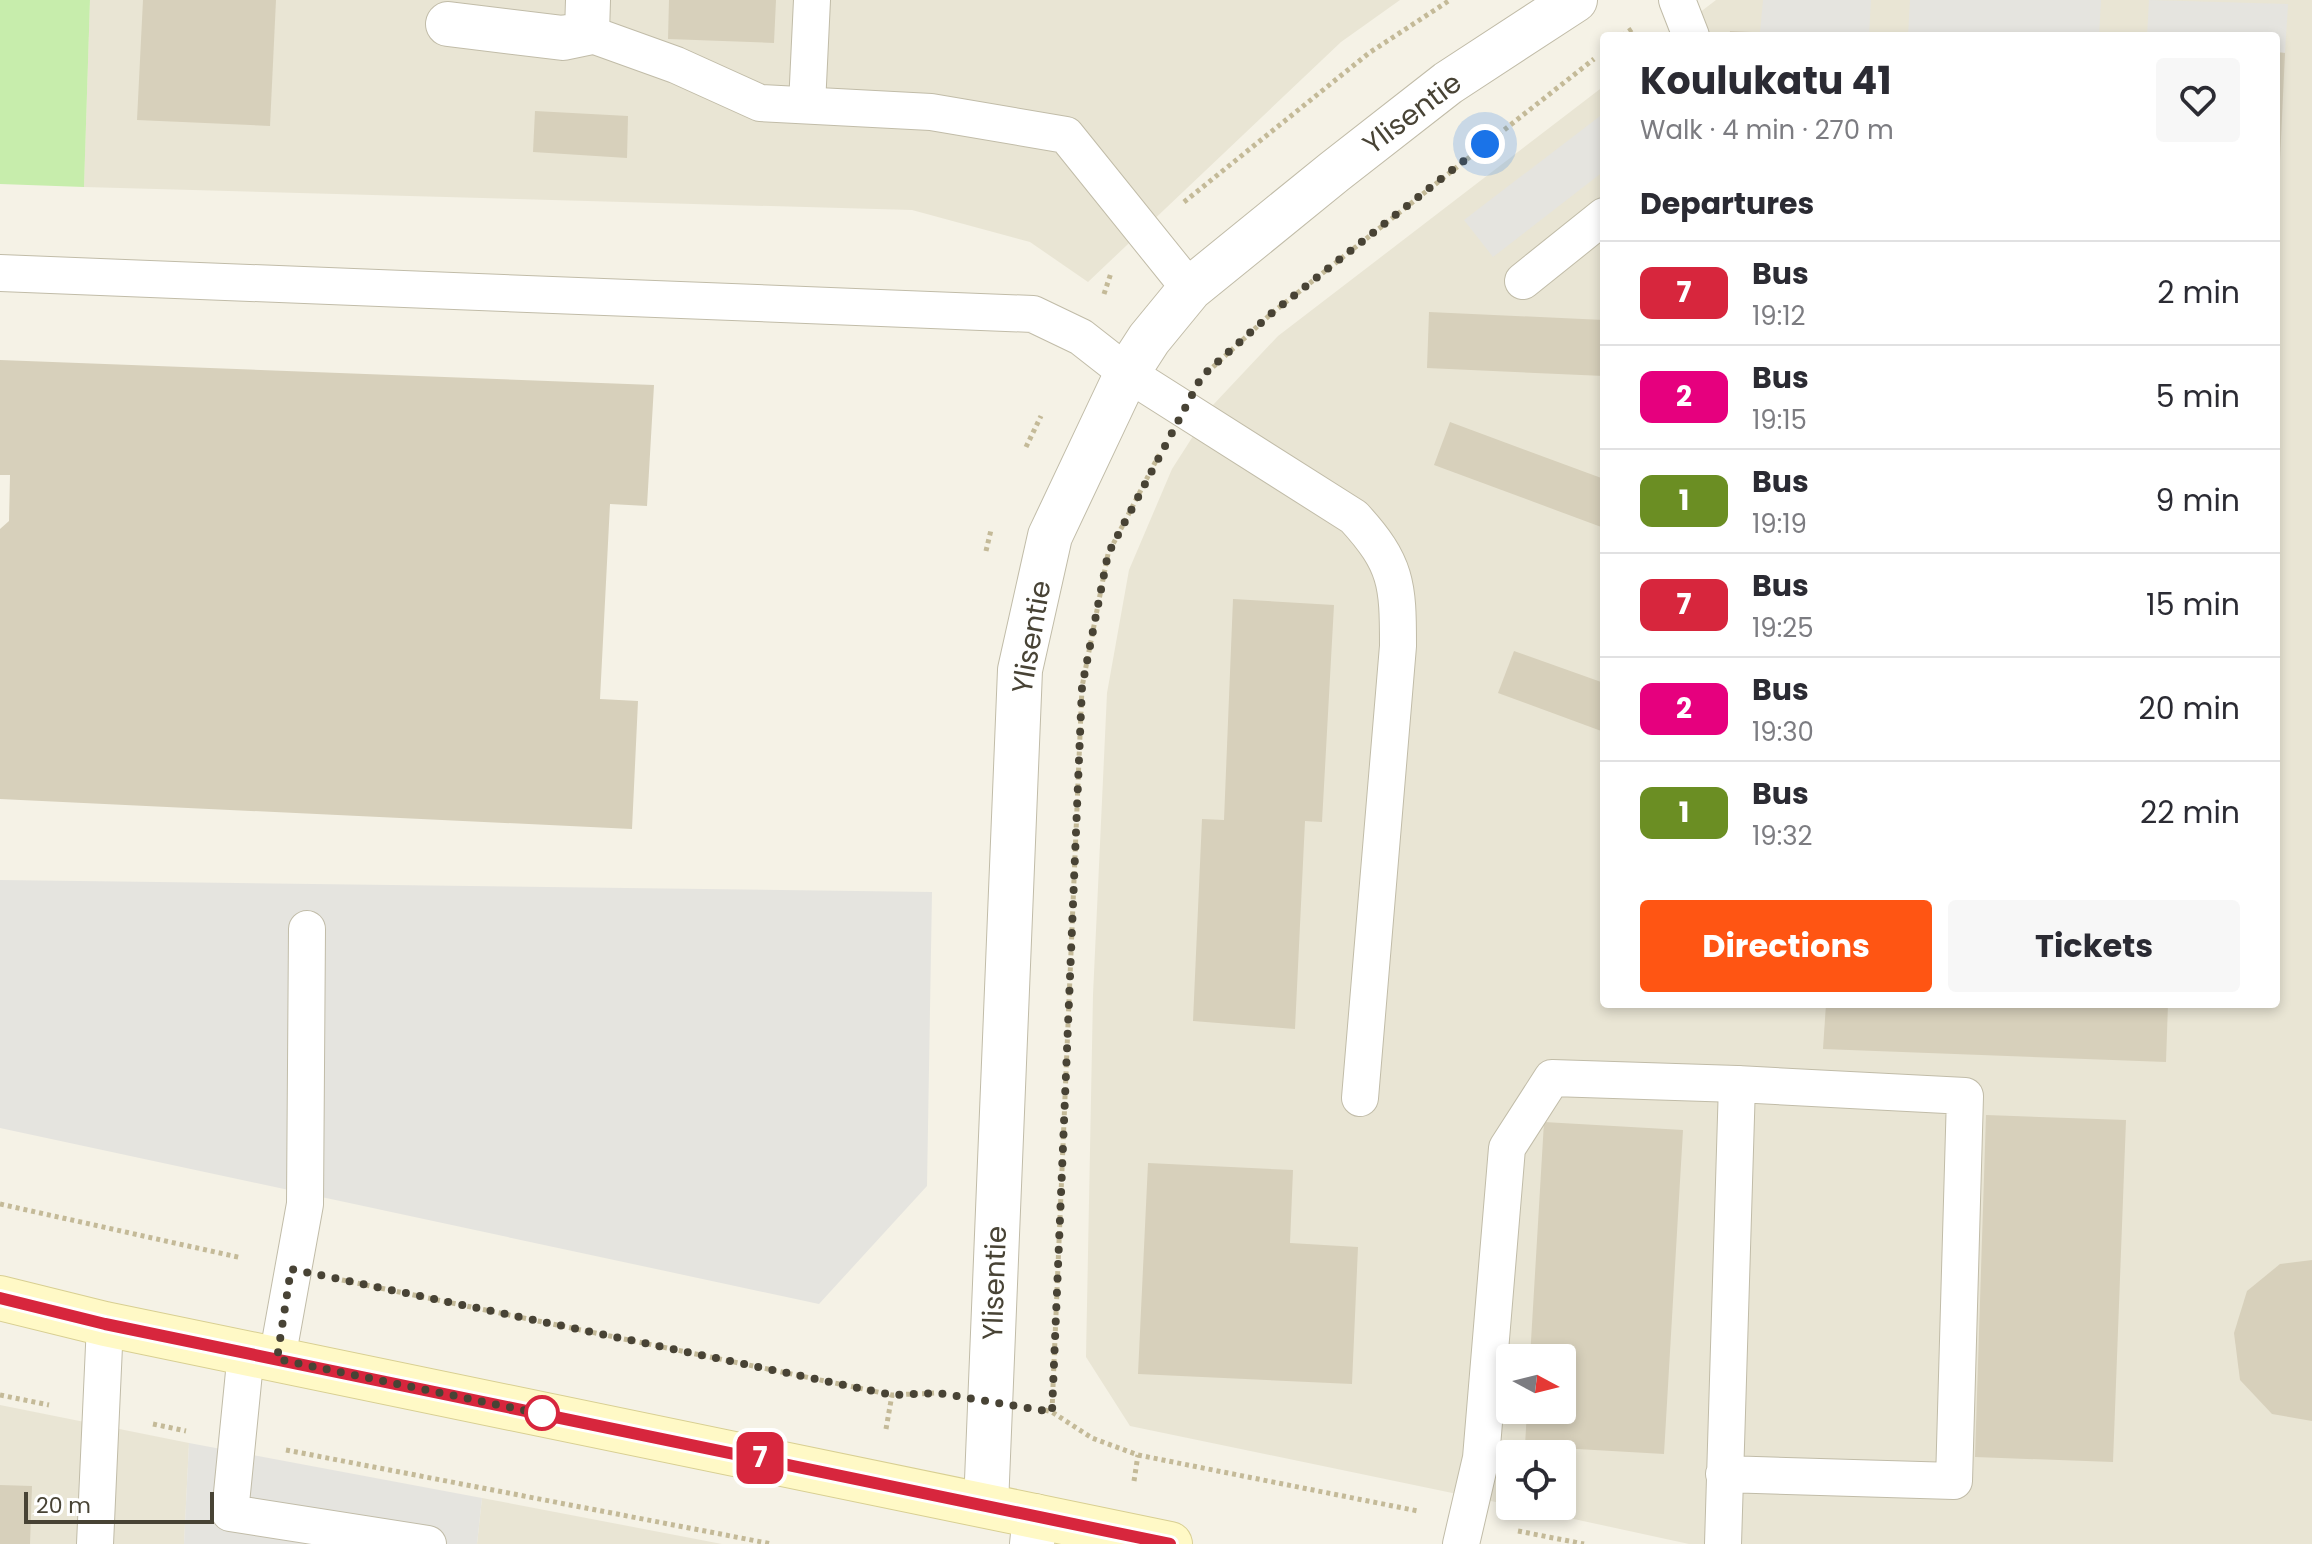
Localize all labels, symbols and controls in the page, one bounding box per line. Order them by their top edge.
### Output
text: Koulukatu 41 [1640,54,1892,107]
button: heart [2156,58,2240,142]
street label: Ylisentie [1355,63,1470,163]
text: Walk · 4 min · 270 m [1640,112,1894,148]
your location [1465,124,1505,164]
text: Departures [1640,182,1814,225]
text: Bus [1752,252,1809,295]
text: 2 min [2157,271,2240,314]
text: 7 [1677,273,1691,312]
text: 19:12 [1752,298,1806,334]
text: Bus [1752,356,1809,399]
text: 5 min [2156,375,2240,418]
text: 2 [1676,377,1692,416]
text: 19:15 [1752,402,1807,438]
text: Bus [1752,460,1809,503]
text: 9 min [2156,479,2240,522]
text: 1 [1679,481,1689,520]
text: 19:19 [1752,506,1807,542]
text: Bus [1752,564,1809,607]
street label: Ylisentie [1002,577,1061,697]
text: 15 min [2146,583,2240,626]
text: 7 [1677,585,1691,624]
text: 19:25 [1752,610,1814,646]
text: Bus [1752,668,1809,711]
text: 20 min [2138,687,2240,730]
text: 2 [1676,689,1692,728]
text: 19:30 [1752,714,1814,750]
text: Bus [1752,772,1809,815]
text: 22 min [2140,791,2240,834]
text: 1 [1679,793,1689,832]
text: 19:32 [1752,818,1813,854]
button: Directions [1640,900,1932,992]
button: Tickets [1948,900,2240,992]
street label: Ylisentie [973,1225,1016,1341]
north arrow [1496,1344,1576,1424]
map controls [1496,1344,1576,1520]
unlabelled marker [525,1396,559,1430]
line badge: 7 [734,1432,786,1484]
text: 7 [753,1438,767,1477]
button: locate [1496,1440,1576,1520]
scale bar [24,1488,214,1524]
text: 20 m [36,1490,91,1521]

